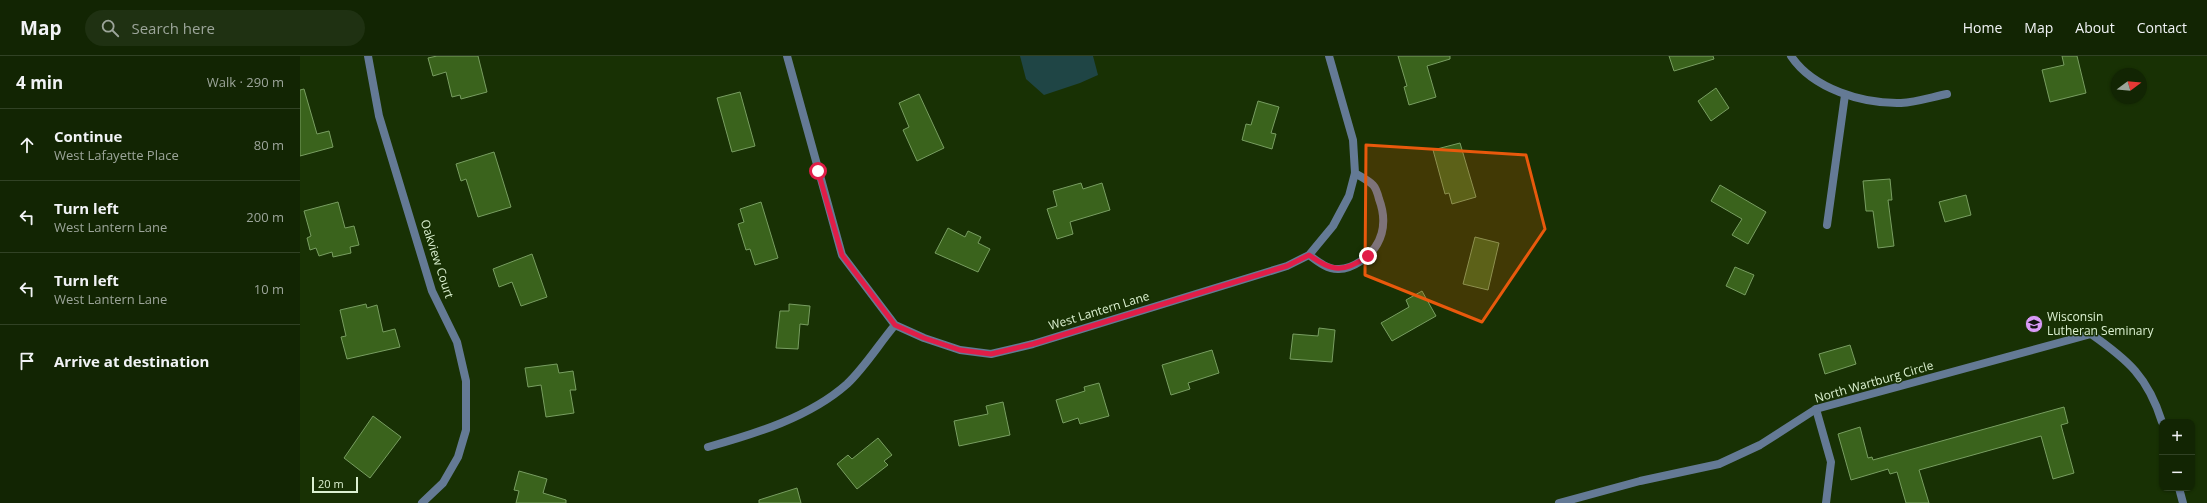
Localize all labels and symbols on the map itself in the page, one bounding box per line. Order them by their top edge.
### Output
north arrow [2111,68,2147,104]
route start [809,162,827,180]
street label: Oakview Court [417,217,458,300]
route end [1359,247,1377,265]
street label: West Lantern Lane [1046,287,1152,334]
place label: Wisconsin Lutheran Seminary [2047,308,2154,339]
school or university icon: Wisconsin Lutheran Seminary [2024,314,2044,334]
street label: North Wartburg Circle [1812,356,1936,407]
scale bar [312,475,358,494]

